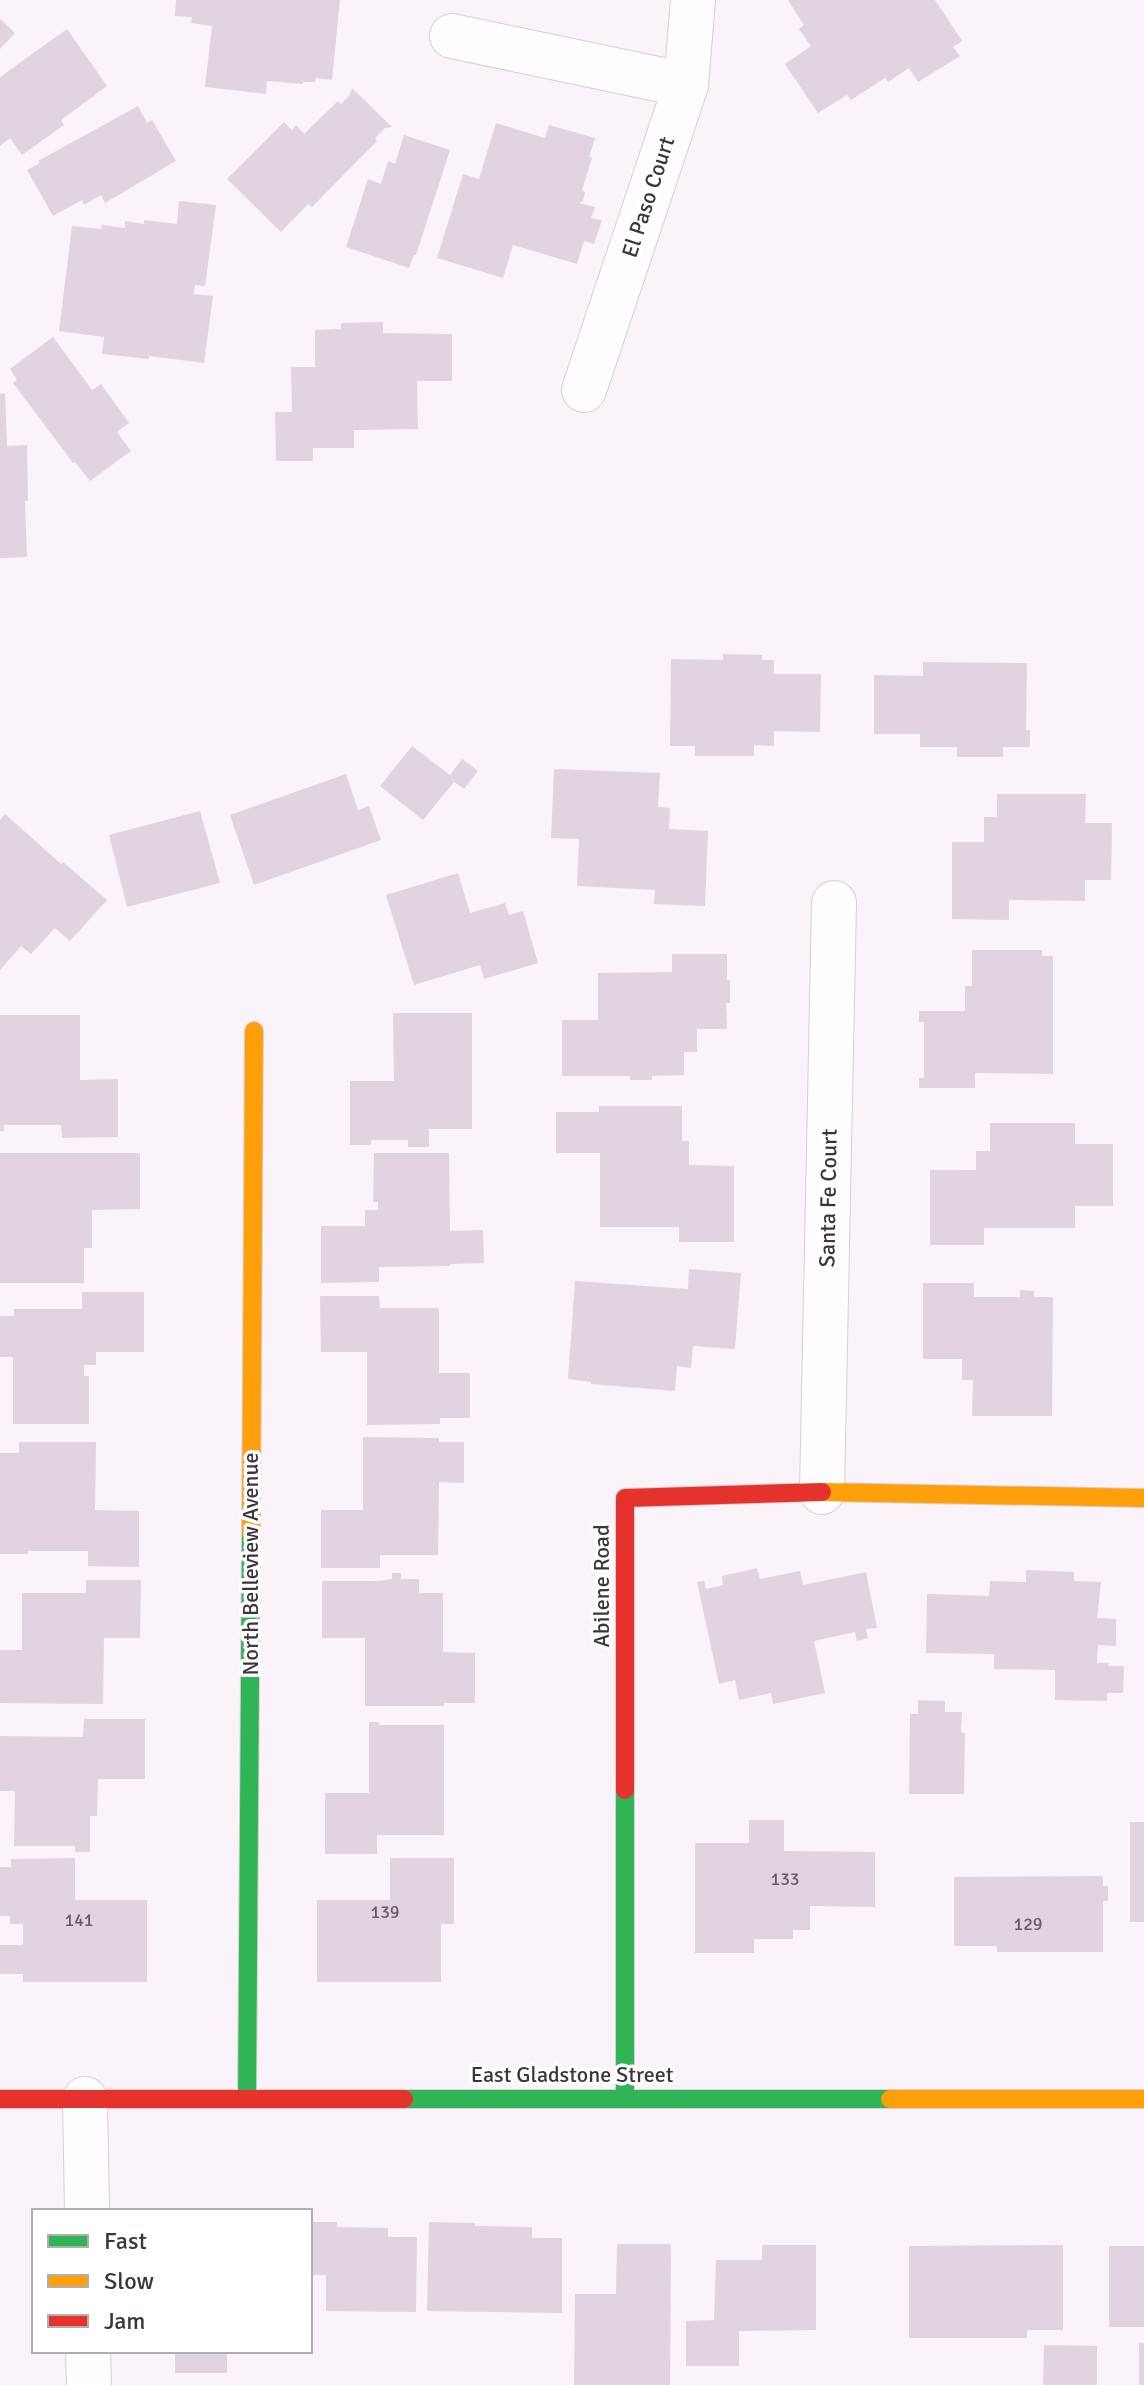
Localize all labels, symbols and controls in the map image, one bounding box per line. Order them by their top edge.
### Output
street label: El Paso Court [616,133,680,261]
street label: Santa Fe Court [813,1128,843,1268]
street label: North Belleview Avenue [237,1453,264,1675]
street label: Abilene Road [588,1524,615,1648]
house number: 133 [770,1868,800,1890]
house number: 139 [370,1901,400,1923]
house number: 141 [64,1909,94,1931]
house number: 129 [1013,1913,1043,1935]
street label: East Gladstone Street [471,2061,674,2088]
legend [32,2209,312,2353]
text: Fast [104,2226,147,2256]
text: Slow [104,2266,154,2296]
text: Jam [104,2306,145,2336]

